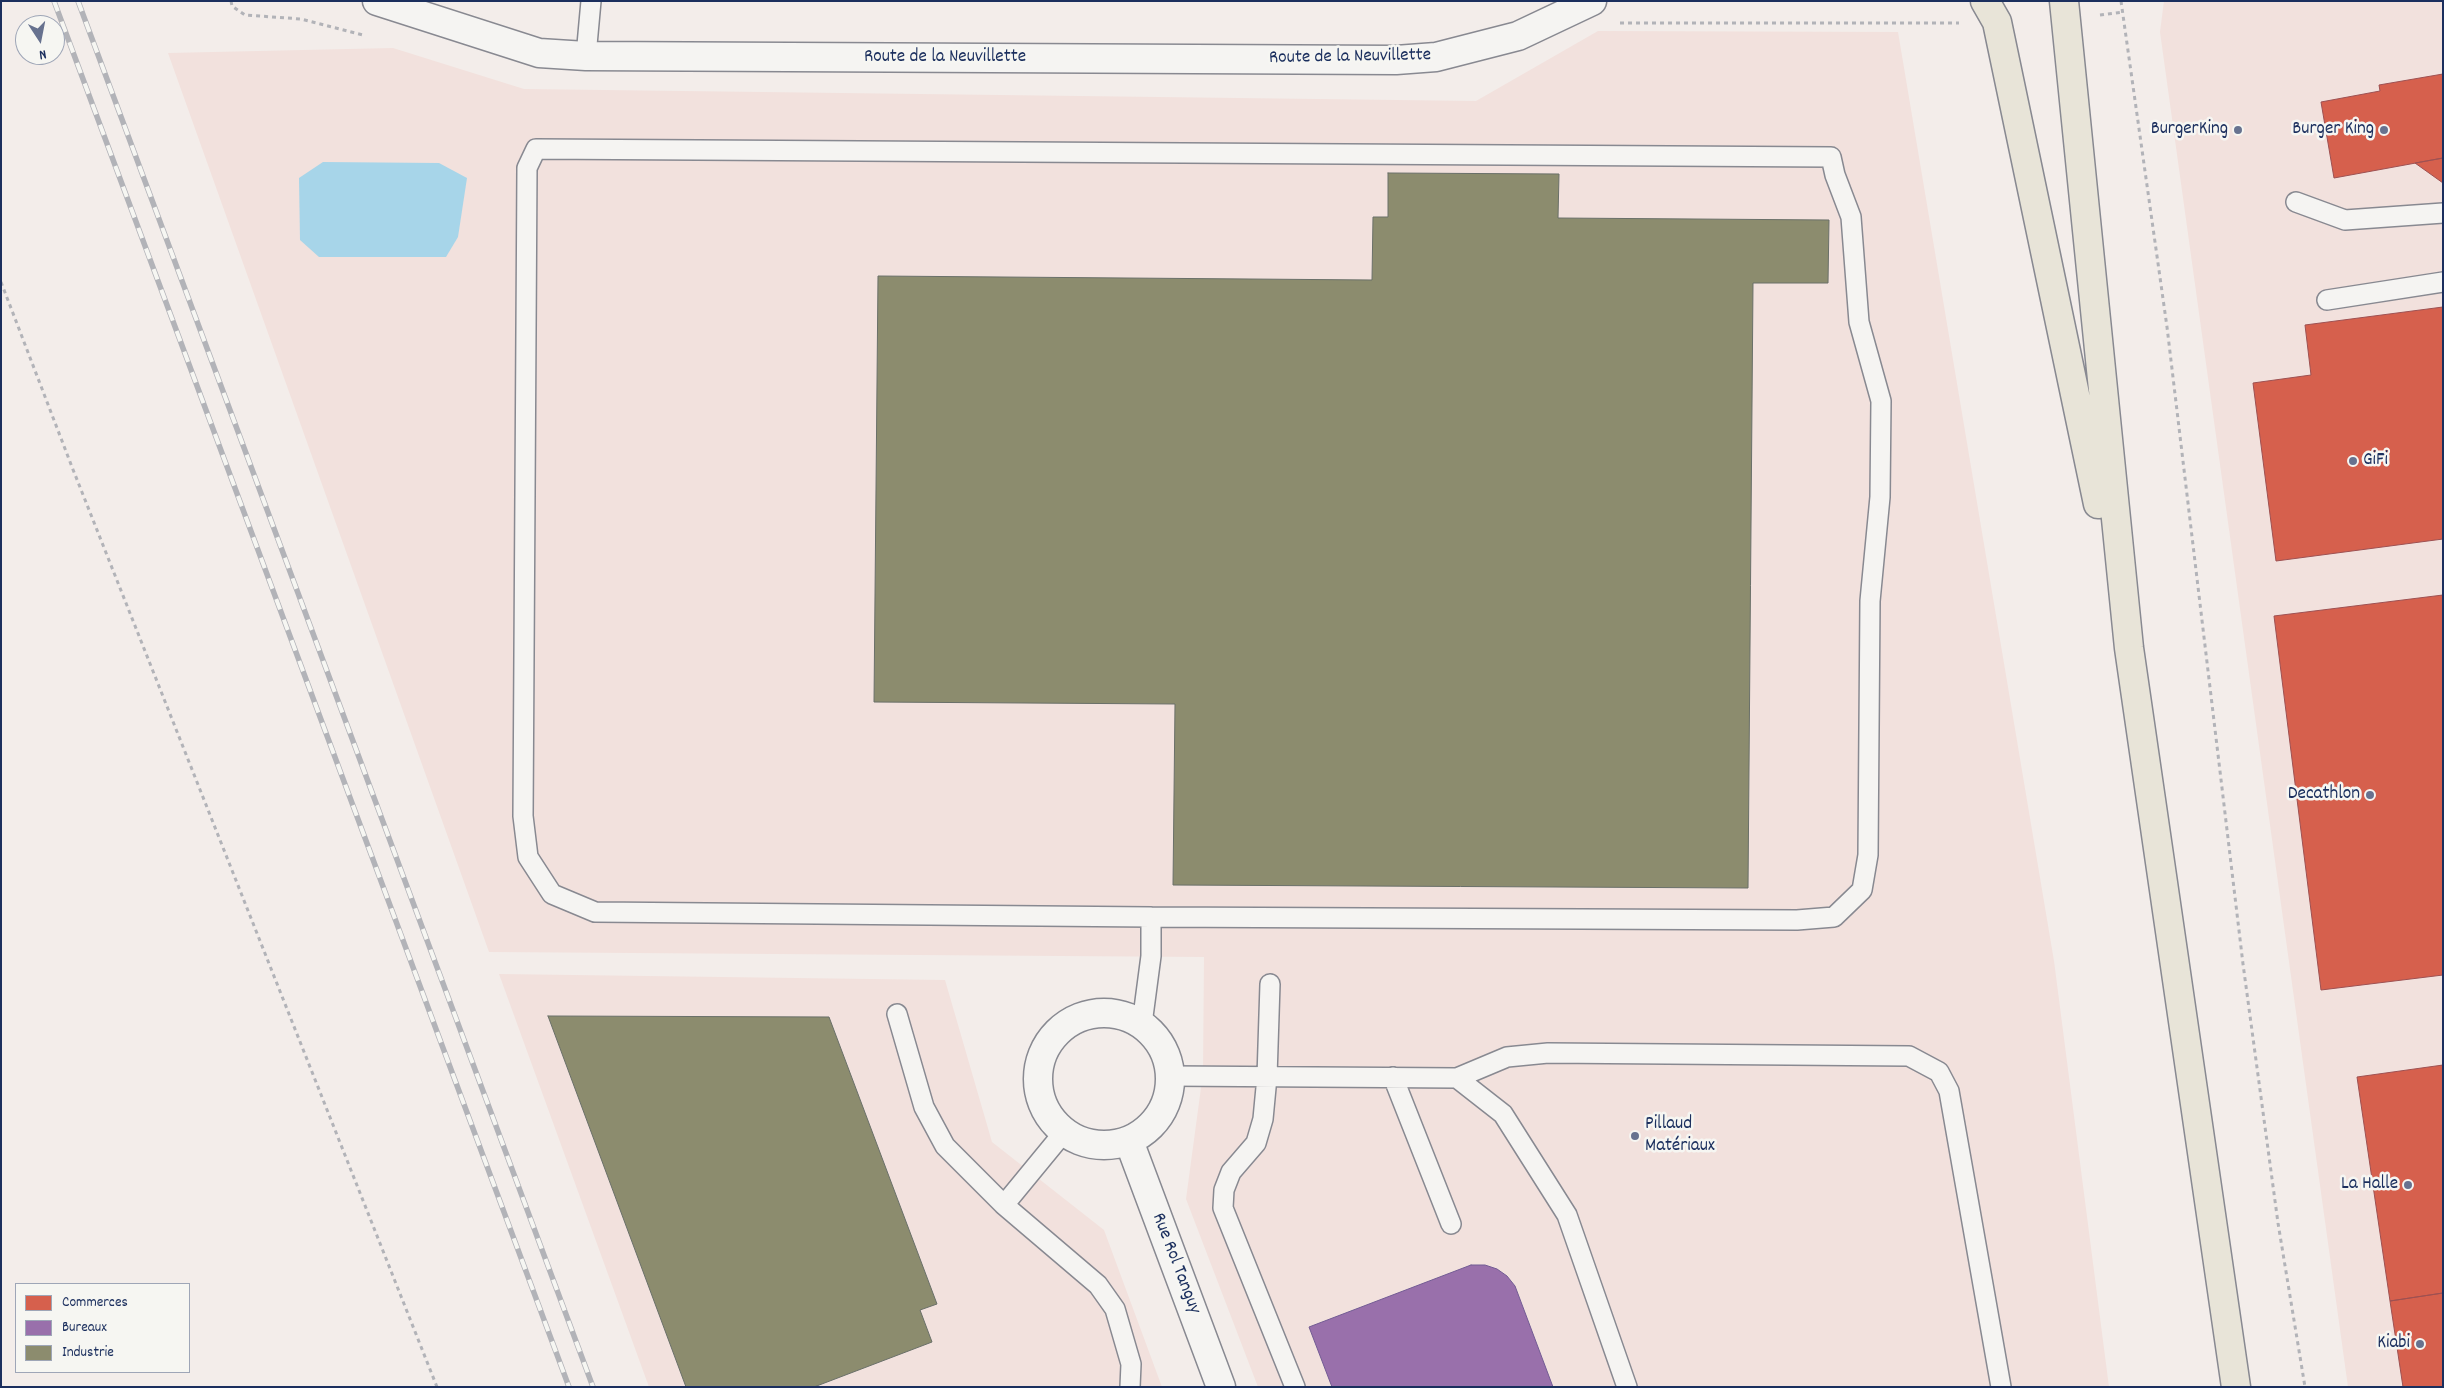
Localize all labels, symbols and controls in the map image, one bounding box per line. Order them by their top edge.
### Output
north arrow [15,15,65,65]
text: N [37,43,48,64]
street label: Route de la Neuvillette [1269,45,1431,71]
street label: Route de la Neuvillette [864,47,1026,69]
place label: BurgerKing [2151,119,2228,141]
place label: Burger King [2292,119,2374,141]
marker: BurgerKing [2232,124,2244,136]
marker: Burger King [2378,124,2390,136]
place label: GiFi [2363,450,2388,472]
marker: GiFi [2347,455,2359,467]
place label: Decathlon [2288,784,2360,806]
marker: Decathlon [2364,789,2376,801]
place label: Pillaud Matériaux [1645,1114,1715,1158]
marker: Pillaud Matériaux [1629,1130,1641,1142]
place label: La Halle [2341,1174,2398,1196]
marker: La Halle [2402,1179,2414,1191]
street label: Rue Rol Tanguy [1145,1210,1205,1318]
legend [15,1283,190,1373]
text: Commerces [62,1292,128,1314]
text: Bureaux [62,1317,107,1339]
place label: Kiabi [2377,1333,2410,1355]
marker: Kiabi [2414,1338,2426,1350]
text: Industrie [62,1342,114,1364]

